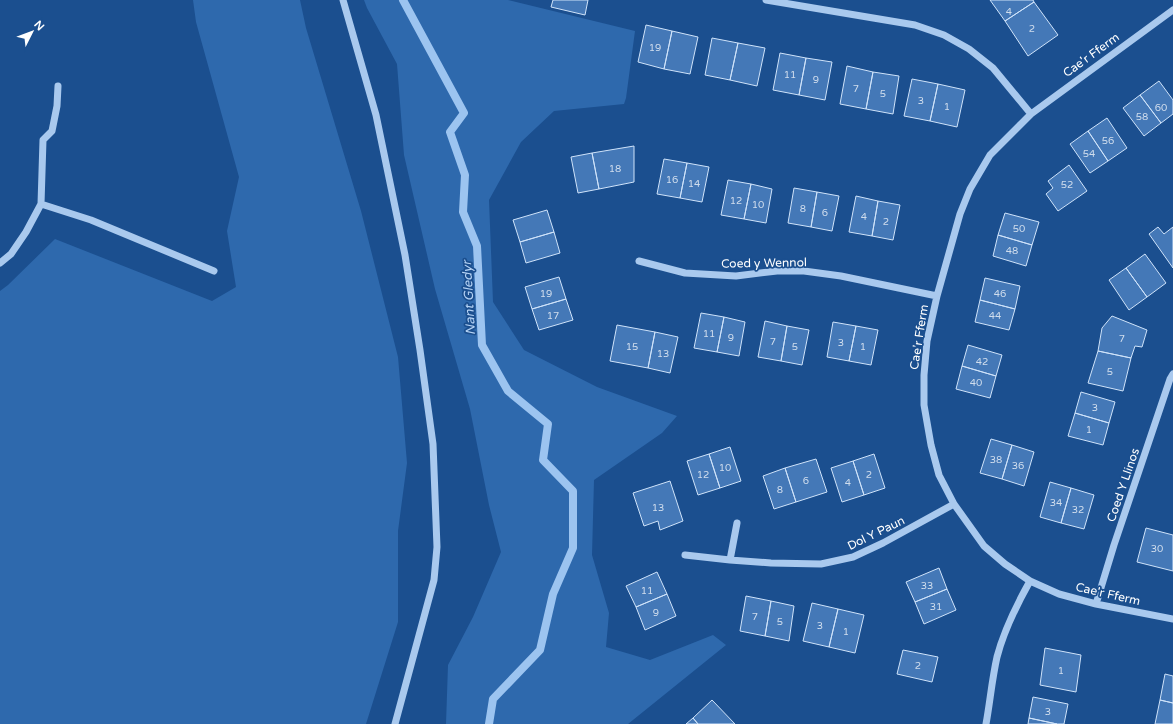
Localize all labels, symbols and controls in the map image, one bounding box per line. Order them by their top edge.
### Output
house number: 4 [1006,6,1012,18]
north arrow [12,12,52,52]
text: N [31,18,47,33]
house number: 2 [1029,23,1035,35]
street label: Cae'r Fferm [1060,30,1122,80]
house number: 19 [649,42,661,54]
house number: 11 [784,69,796,81]
house number: 9 [813,74,819,86]
house number: 7 [853,83,859,95]
house number: 5 [880,88,886,100]
house number: 3 [918,95,924,107]
house number: 1 [944,101,950,113]
house number: 60 [1155,102,1167,114]
house number: 58 [1136,111,1148,123]
house number: 56 [1102,135,1114,147]
house number: 54 [1083,148,1095,160]
house number: 18 [609,163,621,175]
house number: 16 [666,174,678,186]
house number: 14 [688,178,700,190]
house number: 52 [1061,179,1073,191]
house number: 12 [730,195,742,207]
house number: 10 [752,199,764,211]
house number: 8 [800,203,806,215]
house number: 6 [822,207,828,219]
house number: 4 [861,211,867,223]
house number: 2 [883,216,889,228]
house number: 50 [1013,223,1025,235]
house number: 48 [1006,245,1018,257]
street label: Coed y Wennol [721,255,807,271]
water label: Nant Gledyr [459,258,479,336]
house number: 19 [540,288,552,300]
house number: 46 [994,288,1006,300]
street label: Cae'r Fferm [907,303,931,371]
house number: 17 [547,310,559,322]
house number: 44 [989,310,1001,322]
house number: 11 [703,328,715,340]
house number: 9 [728,332,734,344]
house number: 7 [1119,333,1125,345]
house number: 7 [770,336,776,348]
house number: 3 [838,337,844,349]
house number: 15 [626,341,638,353]
house number: 5 [792,341,798,353]
house number: 1 [860,341,866,353]
house number: 13 [657,348,669,360]
house number: 42 [976,356,988,368]
house number: 5 [1107,366,1113,378]
house number: 40 [970,377,982,389]
house number: 3 [1092,402,1098,414]
house number: 1 [1086,424,1092,436]
street label: Coed Y Llinos [1104,446,1142,524]
house number: 38 [990,454,1002,466]
house number: 36 [1012,460,1024,472]
house number: 10 [719,462,731,474]
house number: 12 [697,469,709,481]
house number: 2 [866,469,872,481]
house number: 6 [803,475,809,487]
house number: 4 [845,477,851,489]
house number: 8 [777,484,783,496]
house number: 34 [1050,497,1062,509]
house number: 13 [652,502,664,514]
house number: 32 [1072,504,1084,516]
street label: Dol Y Paun [845,513,907,553]
house number: 30 [1151,543,1163,555]
house number: 33 [921,580,933,592]
street label: Cae'r Fferm [1074,580,1142,608]
house number: 11 [641,585,653,597]
house number: 31 [930,601,942,613]
house number: 9 [653,607,659,619]
house number: 7 [752,611,758,623]
house number: 5 [777,616,783,628]
house number: 3 [817,620,823,632]
house number: 1 [843,626,849,638]
house number: 2 [915,660,921,672]
house number: 1 [1058,665,1064,677]
house number: 3 [1045,706,1051,718]

